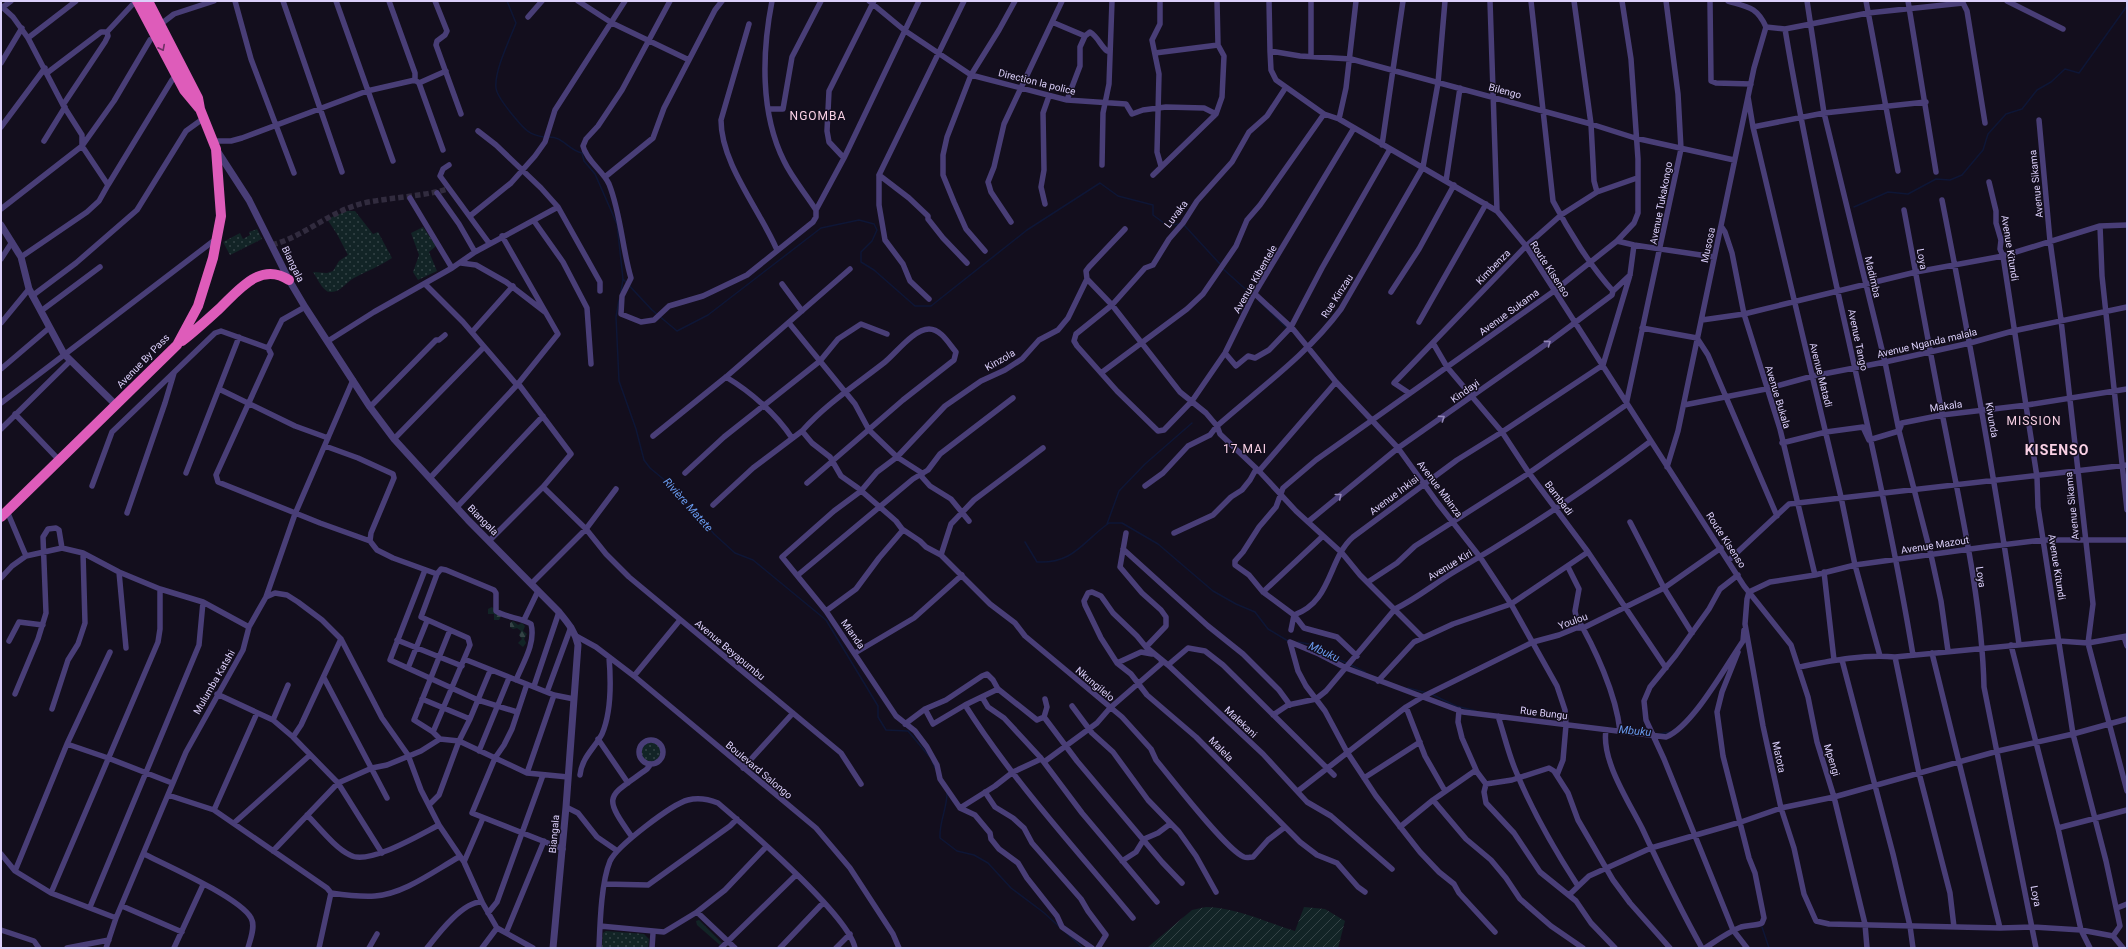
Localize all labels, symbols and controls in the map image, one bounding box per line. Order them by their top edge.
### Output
one-way arrow [157,44,165,51]
street label: Direction la police [997,67,1077,97]
street label: Bilengo [1488,81,1523,101]
district label: NGOMBA [790,109,846,123]
street label: Avenue Sikama [2027,149,2045,219]
street label: Avenue Tukakongo [1648,160,1674,245]
street label: Luvaka [1162,198,1190,230]
street label: Avenue Kitundi [1999,214,2021,282]
street label: Musosa [1699,226,1717,264]
street label: Route Kisenso [1528,239,1572,299]
street label: Avenue Kibentele [1231,243,1279,315]
street label: Biangala [280,244,306,284]
street label: Kimbenza [1474,247,1512,287]
street label: Loya [1915,248,1929,270]
street label: Madimba [1863,255,1883,299]
street label: Rue Kinzau [1319,272,1355,320]
street label: Avenue Sukama [1477,287,1541,337]
street label: Avenue Tango [1846,308,1870,372]
street label: Avenue Nganda malala [1876,326,1978,360]
street label: Avenue By Pass [115,332,171,390]
one-way arrow [1544,341,1551,348]
street label: Avenue Matadi [1808,342,1834,408]
street label: Kinzola [983,347,1017,373]
street label: Avenue Bukala [1763,364,1793,430]
street label: Kindayi [1449,377,1481,405]
street label: Makala [1929,398,1963,414]
street label: Kivunda [1983,401,2001,439]
district label: MISSION [2006,414,2062,428]
one-way arrow [1438,416,1445,423]
district label: 17 MAI [1223,442,1267,456]
district label: KISENSO [2025,442,2089,458]
street label: Avenue Mbinza [1415,459,1465,519]
street label: Avenue Sikama [2063,471,2081,541]
street label: Avenue Inkisi [1367,473,1421,517]
water label: Rivière Matete [660,475,716,535]
street label: Bambadi [1543,479,1575,517]
one-way arrow [1334,494,1341,501]
street label: Biangala [465,502,501,538]
street label: Route Kisenso [1704,510,1748,570]
street label: Avenue Kitundi [2046,533,2068,601]
street label: Avenue Mazout [1900,534,1970,556]
street label: Avenue Kiri [1426,547,1474,583]
street label: Loya [1974,566,1988,588]
street label: Youlou [1557,611,1589,631]
street label: Mianda [839,617,867,651]
street label: Avenue Beyapumbu [693,618,767,682]
water label: Mbuku [1307,639,1342,665]
street label: Mulumba Katshi [191,648,237,716]
street label: Nkungilelo [1073,665,1117,704]
street label: Malekani [1222,704,1260,740]
street label: Rue Bungu [1520,705,1568,721]
water label: Mbuku [1618,723,1652,739]
street label: Malela [1207,735,1235,763]
street label: Boulevard Salongo [724,739,795,801]
street label: Matota [1770,740,1788,774]
street label: Mpengi [1822,743,1842,777]
street label: Biangala [547,814,561,854]
street label: Loya [2029,885,2043,907]

